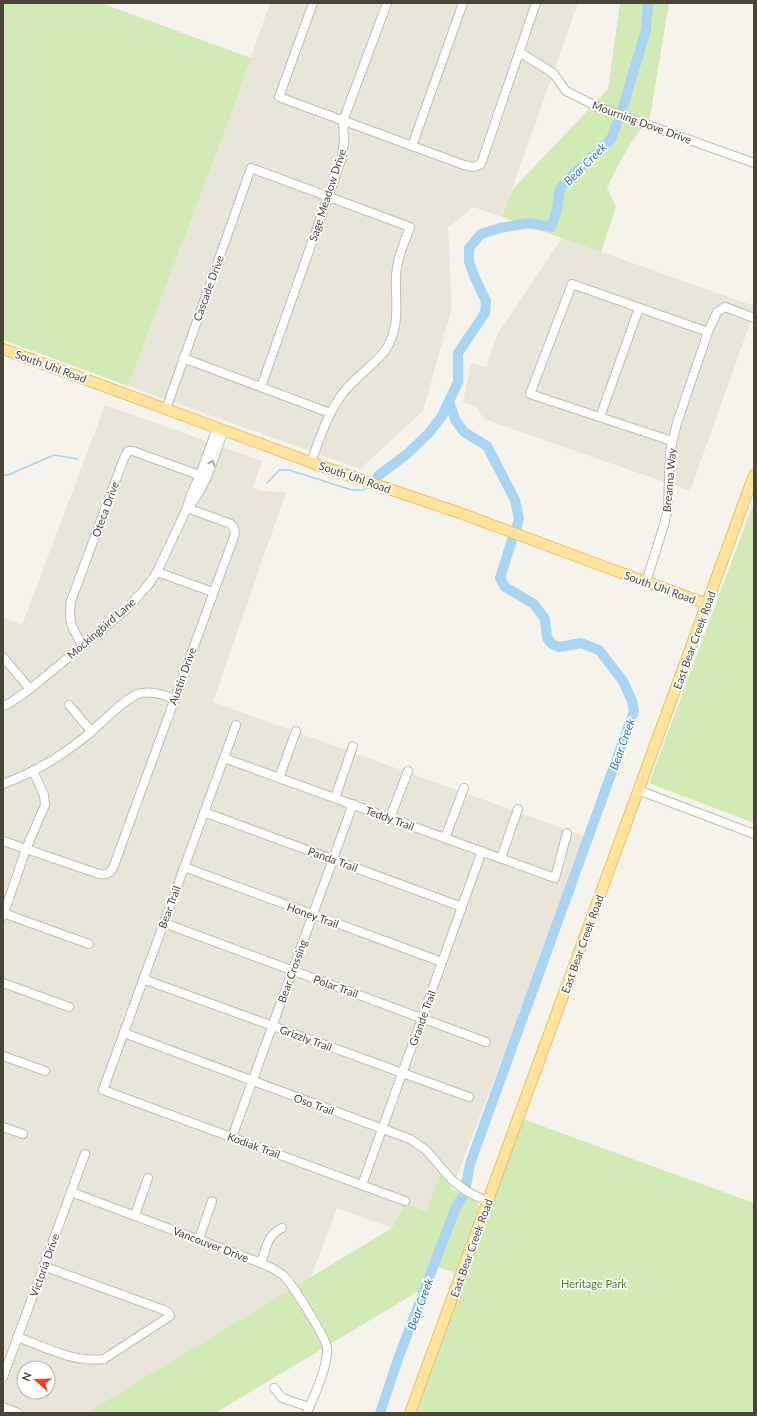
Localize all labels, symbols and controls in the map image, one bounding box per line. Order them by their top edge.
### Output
street label: Mourning Dove Drive [591,98,694,146]
water label: Bear Creek [561,139,610,188]
street label: Sage Meadow Drive [306,147,348,243]
street label: Cascade Drive [190,253,226,323]
street label: South Uhl Road [13,347,89,385]
street label: Breanna Way [660,447,678,513]
one-way arrow [207,459,216,466]
street label: South Uhl Road [317,459,393,495]
street label: Oteca Drive [89,479,121,539]
street label: South Uhl Road [622,568,698,606]
street label: East Bear Creek Road [670,589,718,691]
street label: Mockingbird Lane [64,595,138,661]
street label: Austin Drive [166,645,198,706]
water label: Bear Creek [606,716,638,772]
street label: Teddy Trail [364,803,416,833]
street label: Panda Trail [306,844,360,874]
street label: Bear Trail [155,884,183,930]
street label: East Bear Creek Road [558,893,606,995]
street label: Honey Trail [285,900,341,930]
street label: Bear Crossing [275,937,310,1004]
street label: Polar Trail [312,972,360,1000]
street label: Grande Trail [406,989,438,1047]
street label: Grizzly Trail [278,1022,334,1054]
street label: Oso Trail [292,1091,336,1117]
street label: Kodiak Trail [226,1129,282,1161]
street label: East Bear Creek Road [447,1197,495,1299]
street label: Vancouver Drive [171,1224,251,1264]
street label: Victoria Drive [26,1231,62,1299]
water label: Bear Creek [404,1276,436,1332]
park label: Heritage Park [561,1277,627,1290]
north arrow [16,1360,56,1400]
text: N [19,1370,34,1383]

